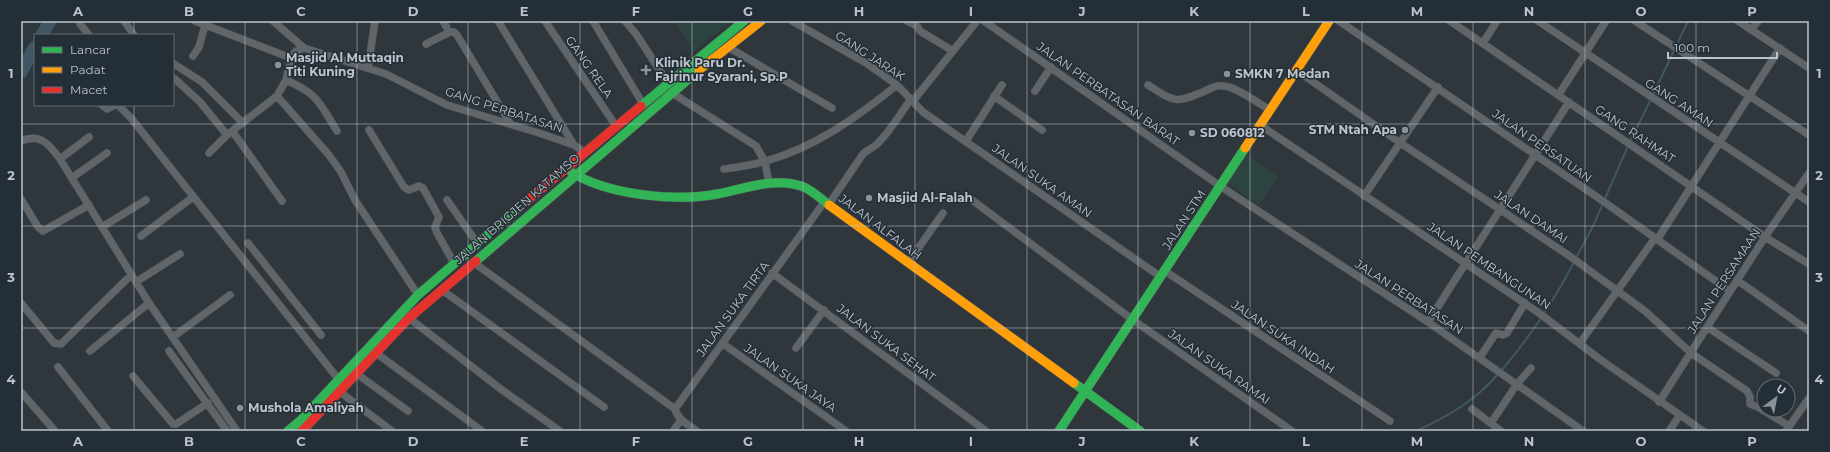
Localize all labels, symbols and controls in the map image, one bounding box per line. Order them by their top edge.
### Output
text: A [72,3,84,19]
text: B [184,3,194,19]
text: C [296,3,306,19]
text: D [408,3,419,19]
text: E [520,3,529,19]
text: F [632,3,640,19]
text: G [743,3,753,19]
text: H [854,3,864,19]
text: I [969,3,973,19]
text: J [1077,3,1086,19]
text: K [1189,3,1199,19]
text: L [1302,3,1310,19]
text: M [1411,3,1423,19]
text: N [1524,3,1534,19]
text: O [1636,3,1647,19]
text: P [1747,3,1757,19]
street label: GANG JARAK [833,27,908,84]
street label: GANG RELA [562,33,617,101]
legend [34,34,174,106]
scale bar [1668,34,1777,60]
street label: JALAN PERBATASAN BARAT [1033,38,1183,149]
text: 100 m [1674,40,1710,55]
text: Lancar [70,42,111,57]
place label: Masjid Al Muttaqin Titi Kuning [286,50,404,79]
place label: Klinik Paru Dr. Fajrinur Syarani, Sp.P [655,55,788,84]
marker: Masjid Al Muttaqin Titi Kuning [273,60,283,70]
text: Padat [70,62,106,77]
marker: Klinik Paru Dr. Fajrinur Syarani, Sp.P [640,64,652,76]
text: 1 [8,65,14,81]
text: 1 [1816,65,1822,81]
place label: SMKN 7 Medan [1235,66,1330,81]
marker: SMKN 7 Medan [1222,69,1232,79]
street label: GANG AMAN [1642,75,1716,130]
text: Macet [70,82,107,97]
street label: GANG PERBATASAN [443,83,565,136]
street label: GANG RAHMAT [1592,101,1678,166]
street label: JALAN PERSATUAN [1489,105,1595,186]
place label: STM Ntah Apa [1309,122,1397,137]
place label: SD 060812 [1200,125,1265,140]
marker: STM Ntah Apa [1400,125,1410,135]
marker: SD 060812 [1187,128,1197,138]
street label: JALAN SUKA AMAN [989,140,1095,221]
street label: JALAN BRIGJEN KATAMSO [450,150,582,268]
text: 2 [7,167,15,183]
text: 2 [1815,167,1823,183]
street label: JALAN DAMAI [1491,186,1571,247]
street label: JALAN STM [1158,187,1209,253]
street label: JALAN ALFALAH [835,190,925,263]
place label: Masjid Al-Falah [877,190,973,205]
marker: Masjid Al-Falah [864,193,874,203]
street label: JALAN PEMBANGUNAN [1424,218,1554,312]
street label: JALAN PERSAMAAN [1683,225,1763,337]
street label: JALAN PERBATASAN [1351,255,1466,337]
street label: JALAN SUKA TIRTA [692,258,772,360]
text: 3 [6,269,15,285]
text: 3 [1814,269,1823,285]
street label: JALAN SUKA INDAH [1228,296,1338,377]
street label: JALAN SUKA SEHAT [833,300,939,385]
street label: JALAN SUKA RAMAI [1165,325,1273,407]
street label: JALAN SUKA JAYA [740,340,840,415]
text: 4 [7,371,16,387]
text: 4 [1815,371,1824,387]
north arrow [1756,378,1796,418]
text: U [1774,381,1789,398]
place label: Mushola Amaliyah [248,400,364,415]
marker: Mushola Amaliyah [235,403,245,413]
text: A [72,433,84,449]
text: B [184,433,194,449]
text: C [296,433,306,449]
text: D [408,433,419,449]
text: E [520,433,529,449]
text: F [632,433,640,449]
text: G [743,433,753,449]
text: H [854,433,864,449]
text: I [969,433,973,449]
text: J [1077,433,1086,449]
text: K [1189,433,1199,449]
text: L [1302,433,1310,449]
text: M [1411,433,1423,449]
text: N [1524,433,1534,449]
text: O [1636,433,1647,449]
text: P [1747,433,1757,449]

